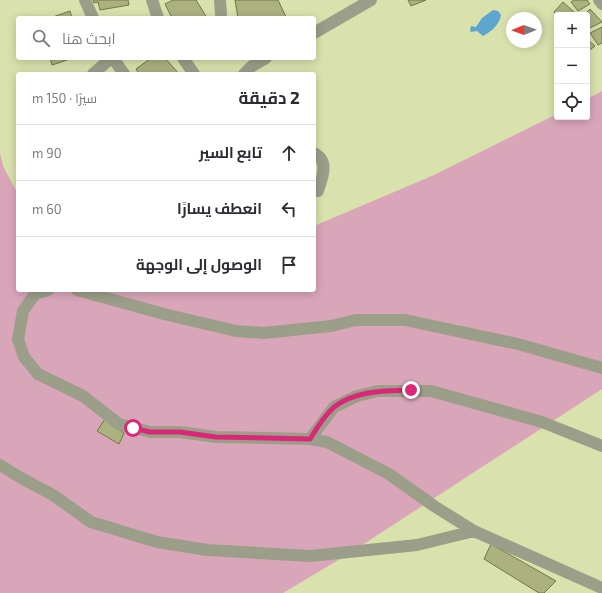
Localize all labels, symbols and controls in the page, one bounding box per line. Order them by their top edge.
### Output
north arrow [506,12,542,48]
map controls [554,12,590,120]
button: + [554,12,590,48]
search box [16,16,316,60]
icon: search [30,27,52,49]
text: ابحث هنا [62,29,115,47]
button: − [554,48,590,84]
button: locate [554,84,590,120]
text: 2 دقيقة [238,87,300,107]
text: سيرًا · 150 m [32,90,97,106]
icon: ahead [278,142,300,164]
text: تابع السير [199,143,262,161]
text: 90 m [32,145,62,161]
icon: left [278,198,300,220]
text: انعطف يسارًا [177,199,262,217]
text: 60 m [32,201,62,217]
icon: arrive [278,254,300,276]
text: الوصول إلى الوجهة [136,255,262,273]
route end [402,381,420,399]
route start [124,419,142,437]

